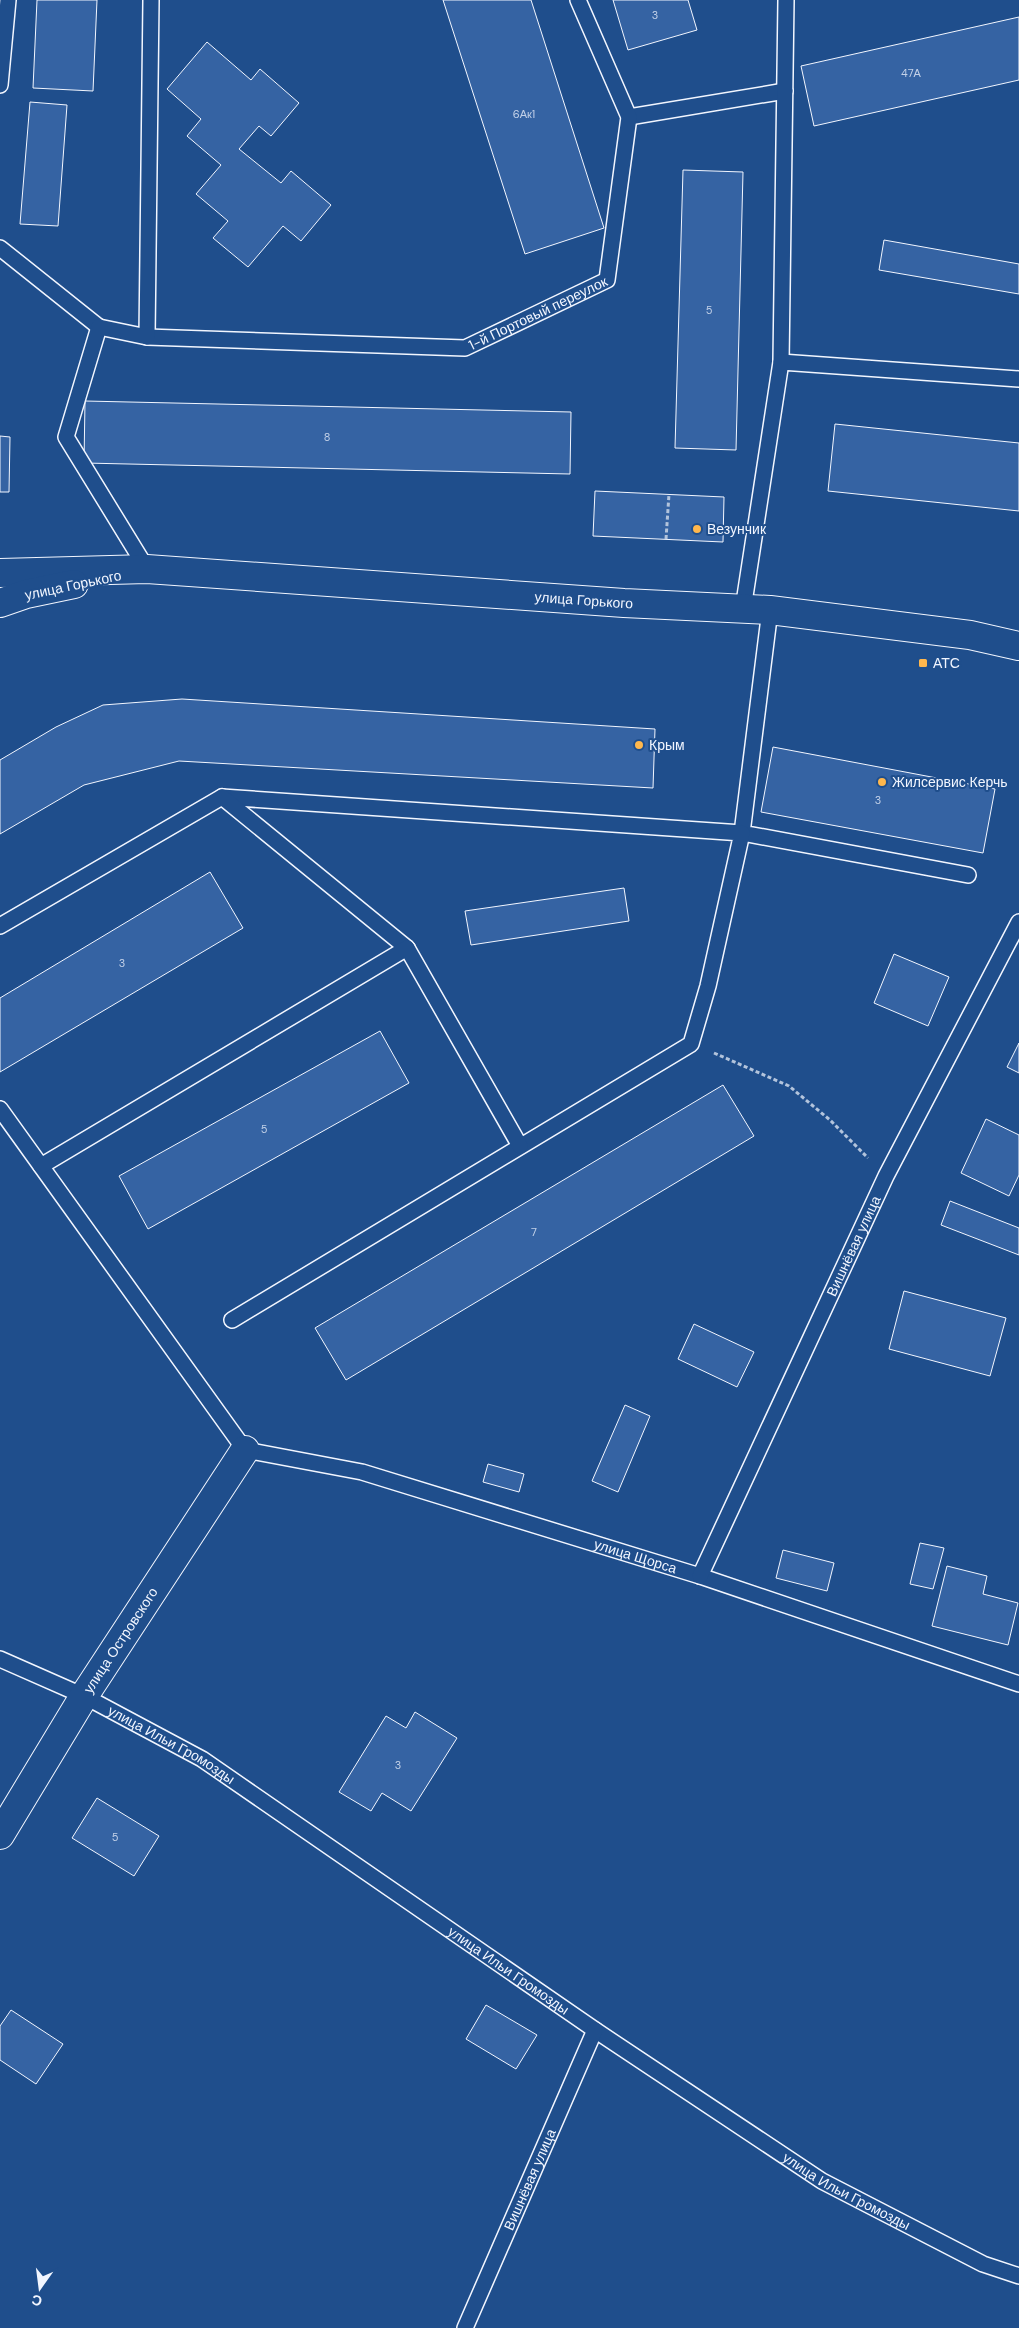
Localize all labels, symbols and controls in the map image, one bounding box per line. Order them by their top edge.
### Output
house number: 3 [652,8,658,22]
house number: 47А [901,66,922,80]
house number: 6Ак1 [513,107,535,121]
street label: 1-й Портовый переулок [466,272,611,354]
house number: 5 [706,303,713,317]
house number: 8 [324,430,330,444]
place label: Везунчик [707,520,767,538]
marker: Везунчик [691,523,703,535]
street label: улица Горького [23,566,123,604]
street label: улица Горького [534,588,634,612]
place label: АТС [933,654,960,672]
marker: АТС [917,657,929,669]
place label: Крым [649,736,685,754]
marker: Крым [633,739,645,751]
place label: Жилсервис Керчь [892,773,1007,791]
marker: Жилсервис Керчь [876,776,888,788]
house number: 3 [875,793,881,807]
house number: 3 [119,956,125,970]
house number: 5 [261,1122,268,1136]
street label: Вишнёвая улица [822,1193,885,1299]
house number: 7 [531,1225,537,1239]
street label: улица Щорса [592,1535,679,1577]
street label: улица Островского [79,1584,162,1697]
street label: улица Ильи Громозды [105,1701,239,1788]
house number: 3 [395,1758,401,1772]
house number: 5 [112,1830,119,1844]
street label: улица Ильи Громозды [444,1922,573,2019]
street label: Вишнёвая улица [500,2126,560,2233]
street label: улица Ильи Громозды [779,2148,913,2234]
north arrow [15,2263,65,2313]
text: С [30,2291,44,2311]

